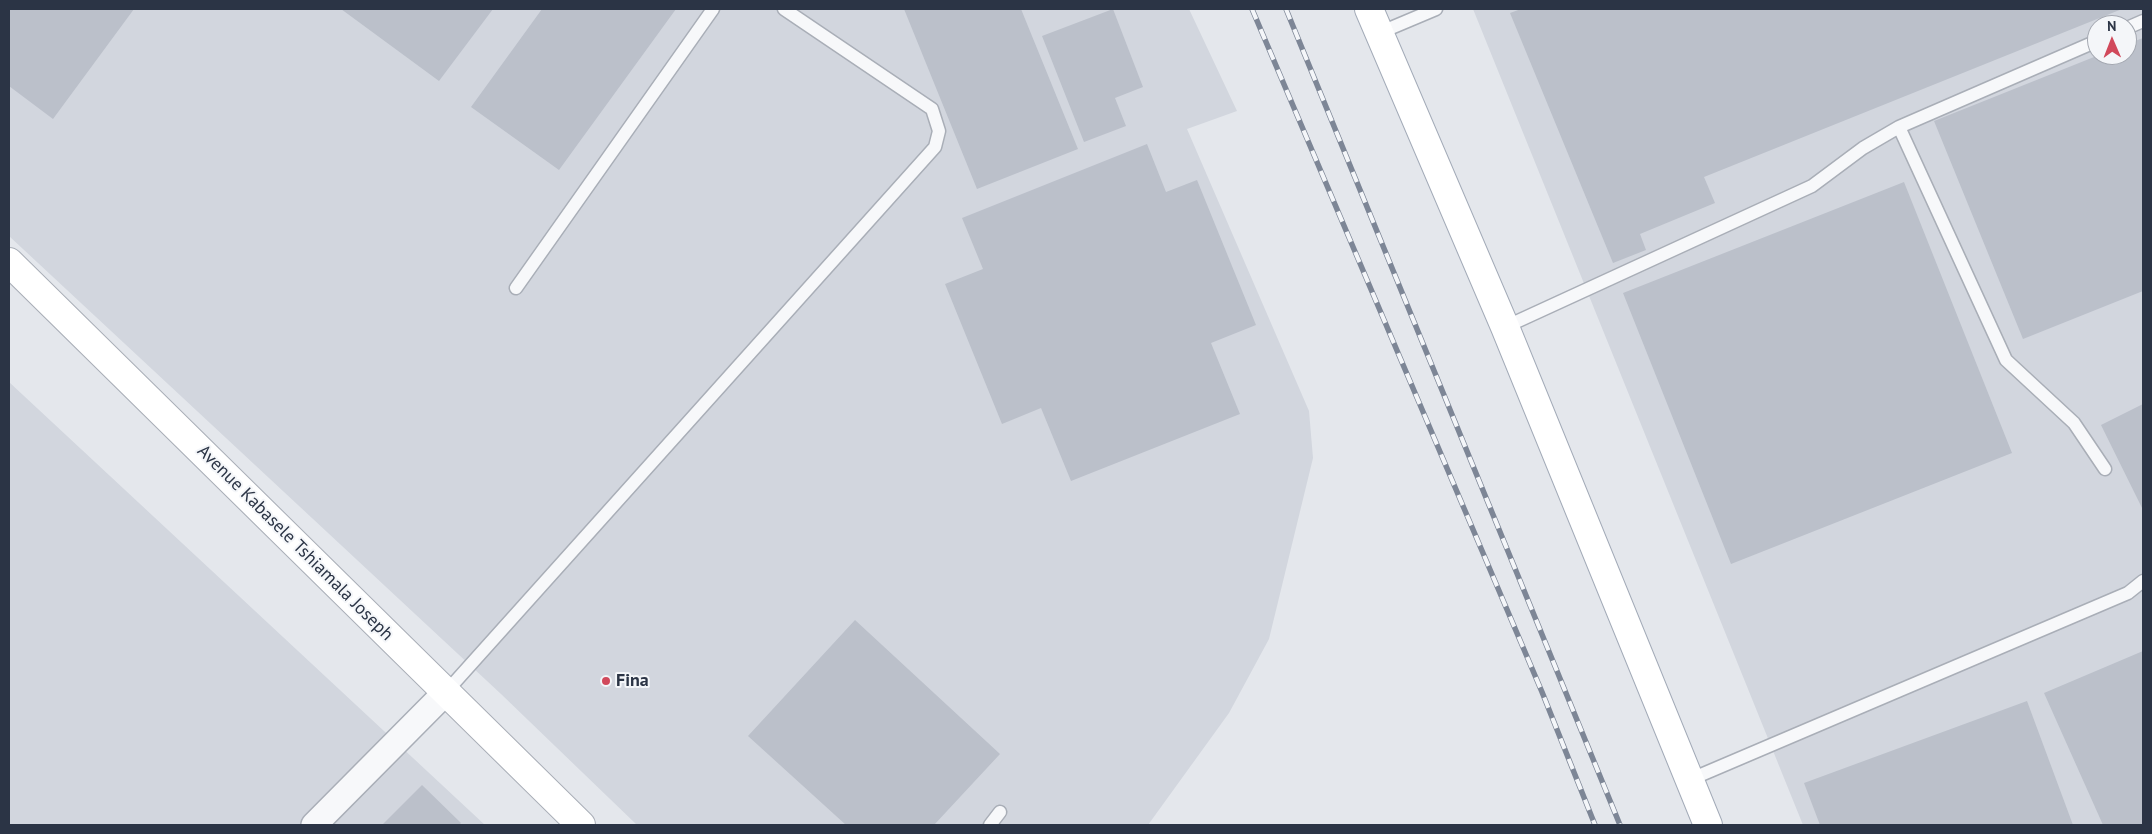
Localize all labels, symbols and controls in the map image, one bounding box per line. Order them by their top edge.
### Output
north arrow [2087,15,2137,65]
text: N [2107,17,2117,35]
street label: Avenue Kabasele Tshiamala Joseph [193,441,397,645]
place label: Fina [616,670,649,692]
marker: Fina [600,675,612,687]

